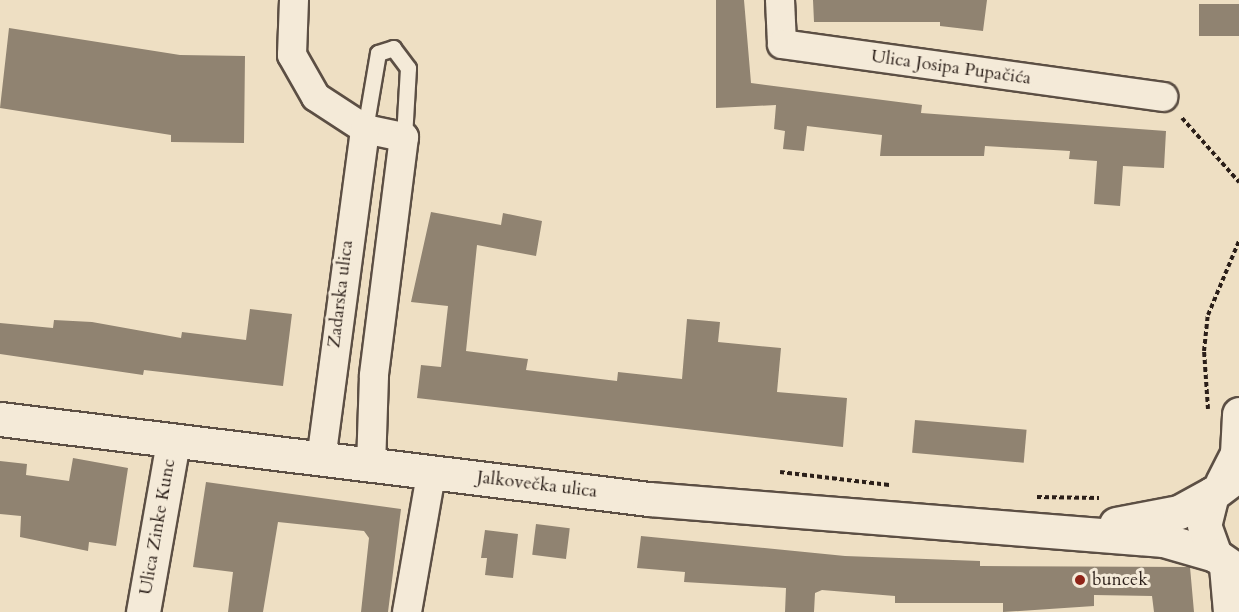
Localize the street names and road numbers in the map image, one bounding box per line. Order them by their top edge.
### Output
street label: Ulica Josipa Pupačića [870,46,1032,90]
street label: Zadarska ulica [324,239,358,349]
street label: Ulica Zinke Kunc [135,457,181,597]
street label: Jalkovečka ulica [476,467,598,503]

